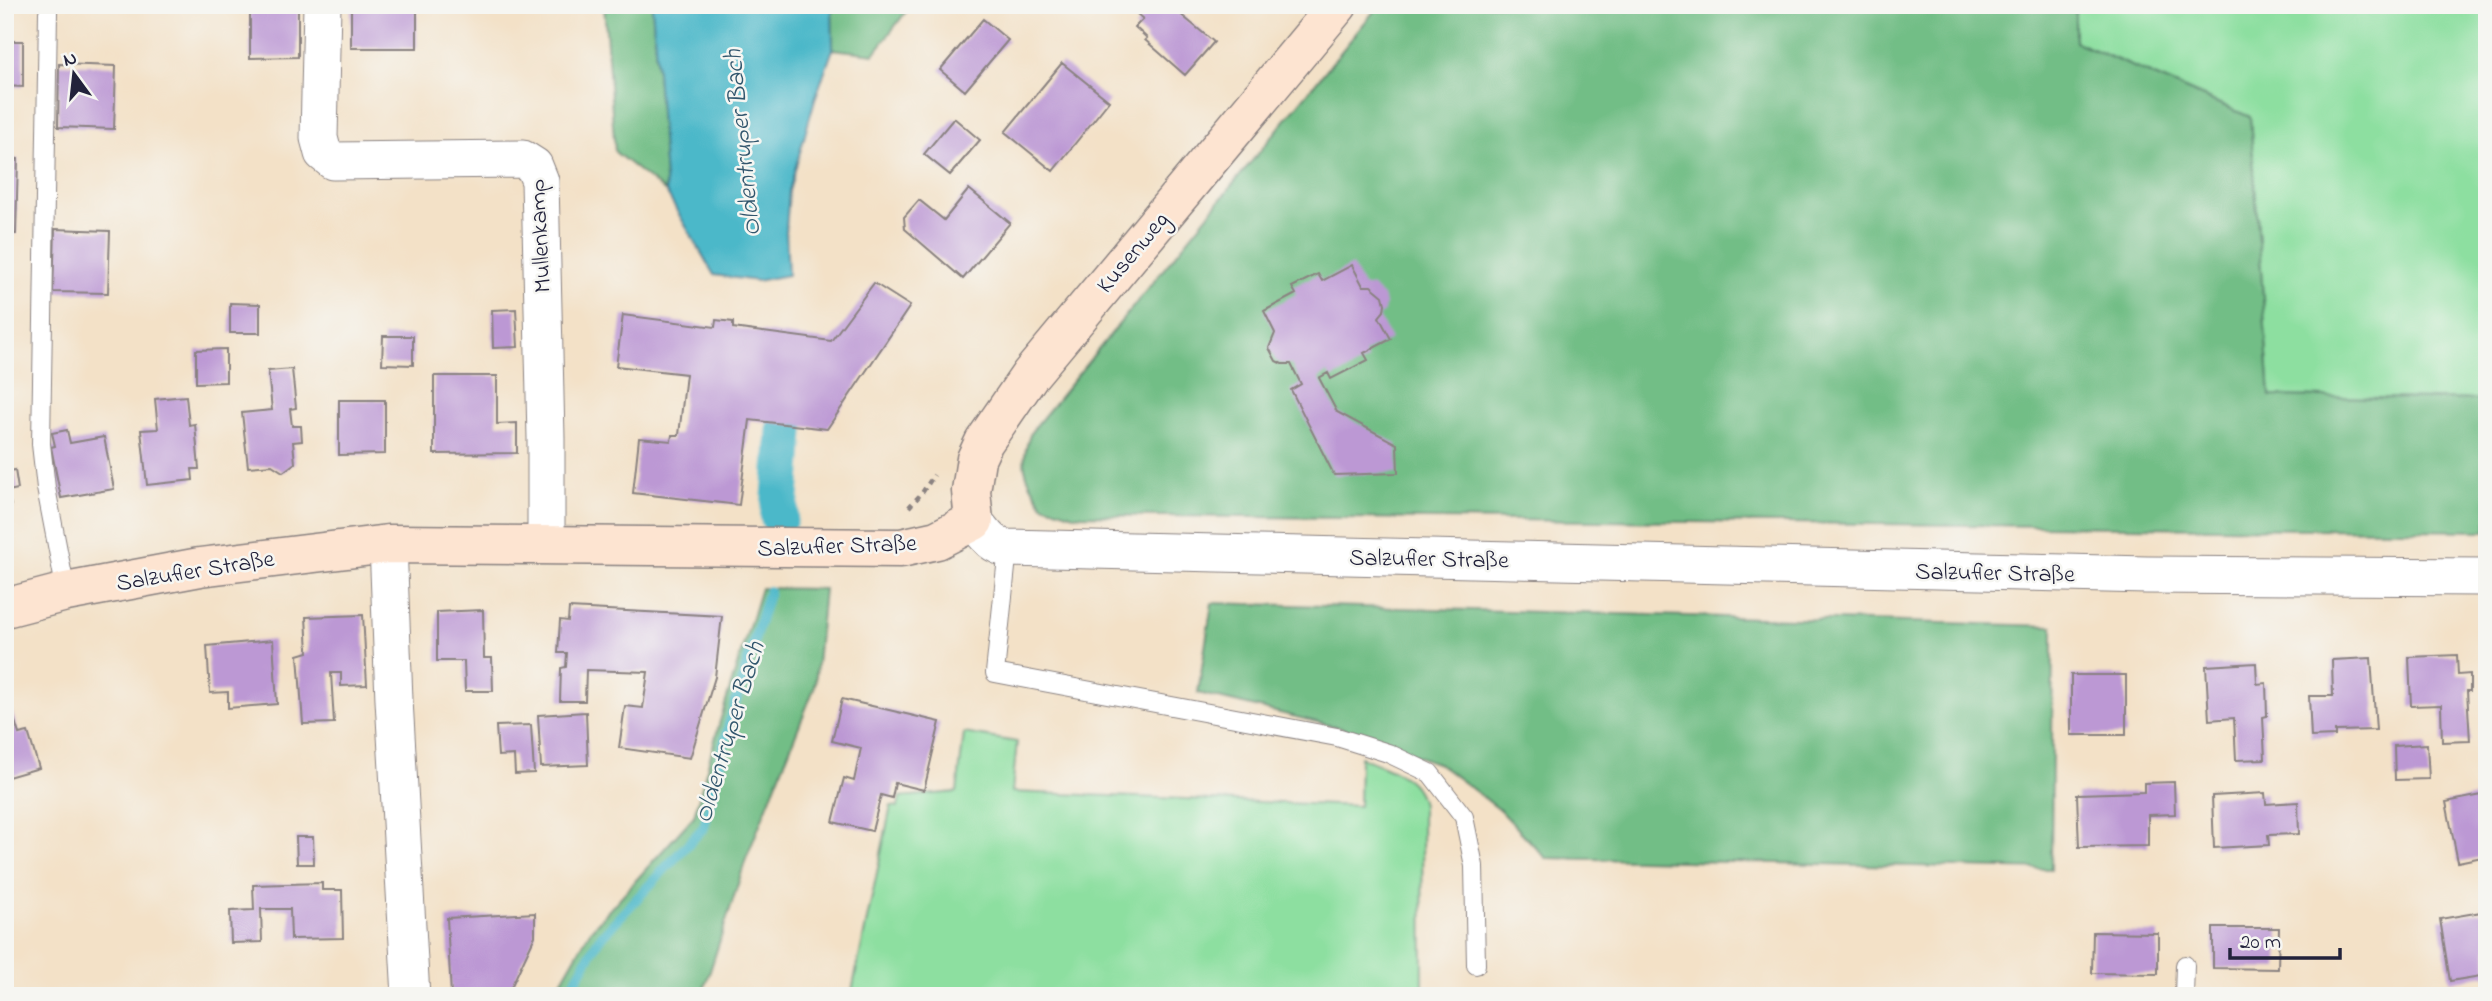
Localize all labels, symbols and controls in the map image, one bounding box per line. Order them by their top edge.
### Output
north arrow [38,38,108,108]
text: N [61,45,80,75]
water label: Oldentruper Bach [715,47,773,238]
street label: Mullenkamp [521,178,562,294]
street label: Kusenweg [1089,205,1179,302]
street label: Salzufler Straße [757,527,918,568]
street label: Salzufler Straße [1349,542,1509,579]
street label: Salzufler Straße [114,543,277,602]
street label: Salzufler Straße [1915,556,2075,593]
water label: Oldentruper Bach [685,637,777,828]
scale bar [2230,917,2340,961]
text: 20 m [2240,928,2281,958]

